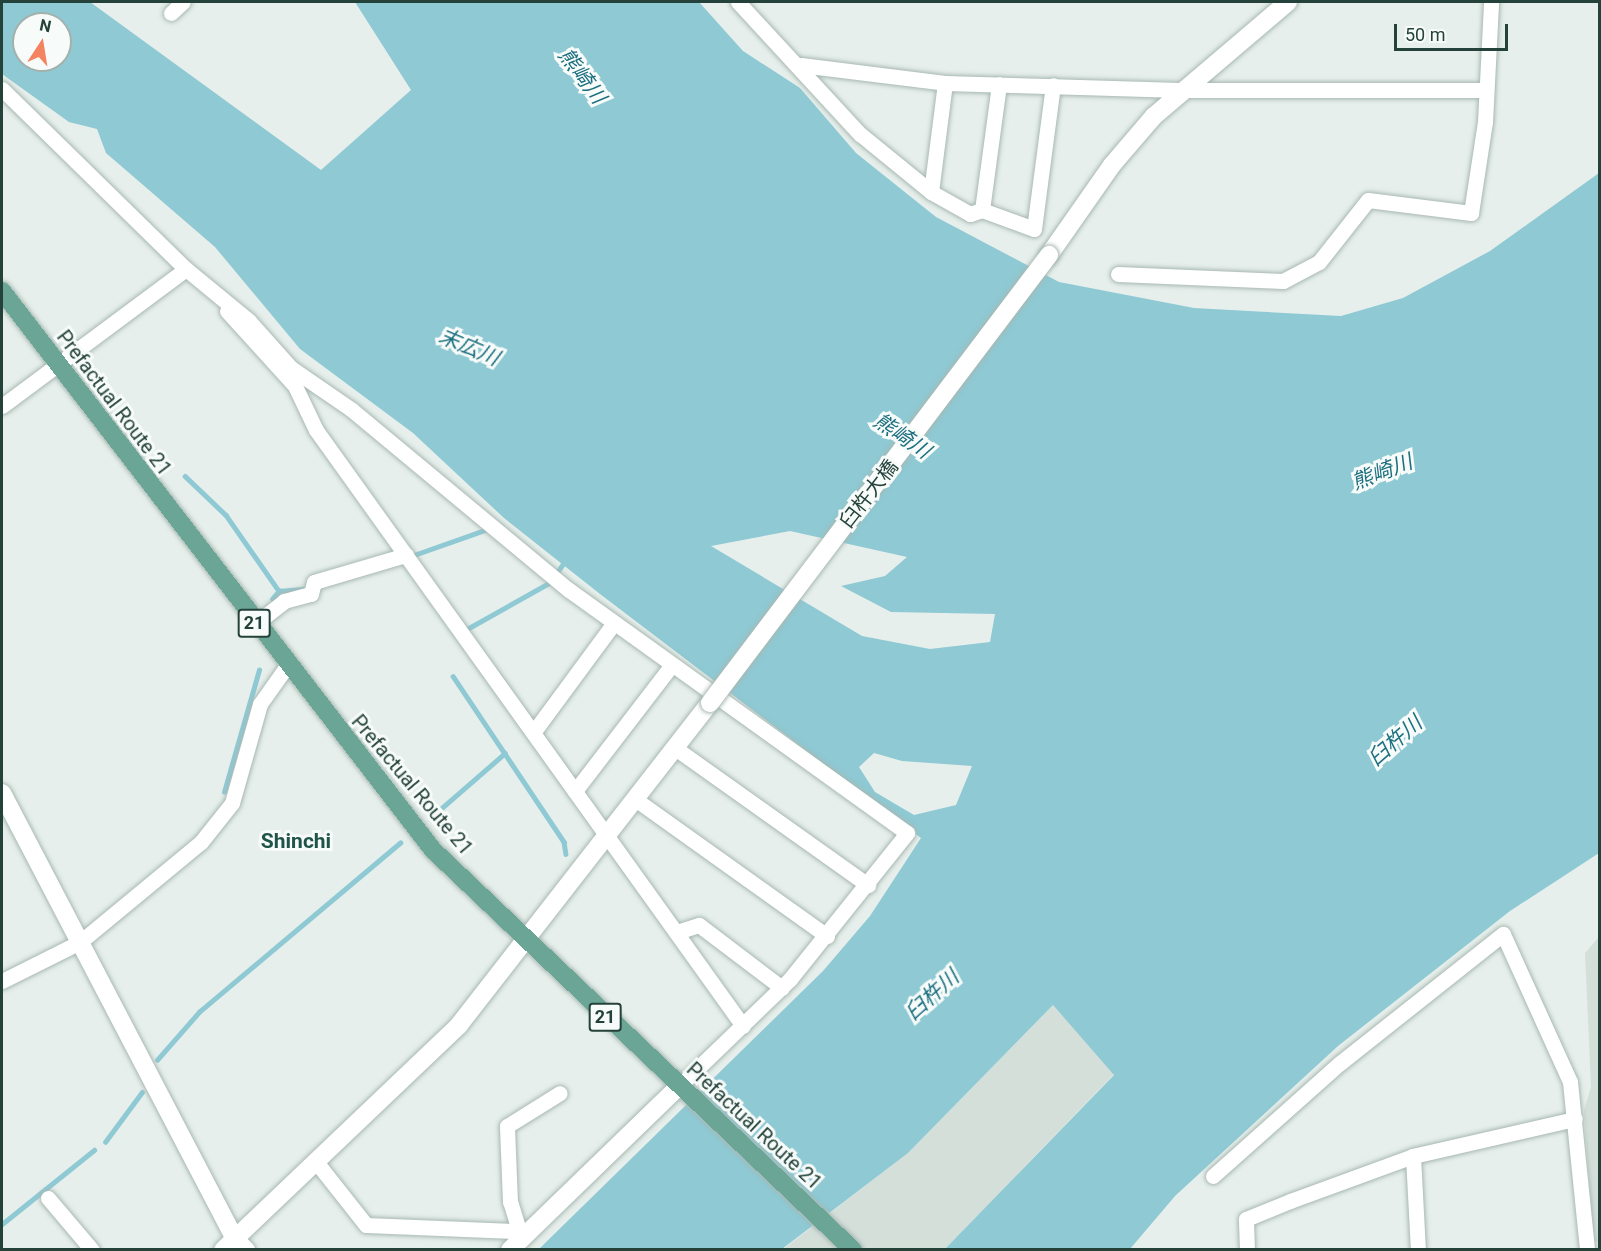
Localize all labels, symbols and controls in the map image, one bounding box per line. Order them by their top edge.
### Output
north arrow [12,12,72,72]
scale bar [1397,12,1511,50]
text: N [38,15,53,36]
text: 50 m [1405,24,1445,45]
water label: 熊崎川 [553,43,611,109]
water label: 末広川 [435,323,503,371]
street label: Prefactual Route 21 [52,326,176,480]
water label: 熊崎川 [869,408,935,464]
water label: 熊崎川 [1348,449,1416,495]
street label: 臼杵大橋 [835,455,903,533]
road number: 21 [238,608,270,638]
street label: Prefactual Route 21 [346,710,478,860]
water label: 臼杵川 [1363,711,1427,771]
district label: Shinchi [261,828,331,854]
water label: 臼杵川 [900,965,964,1025]
road number: 21 [588,1002,622,1032]
street label: Prefactual Route 21 [682,1057,826,1195]

